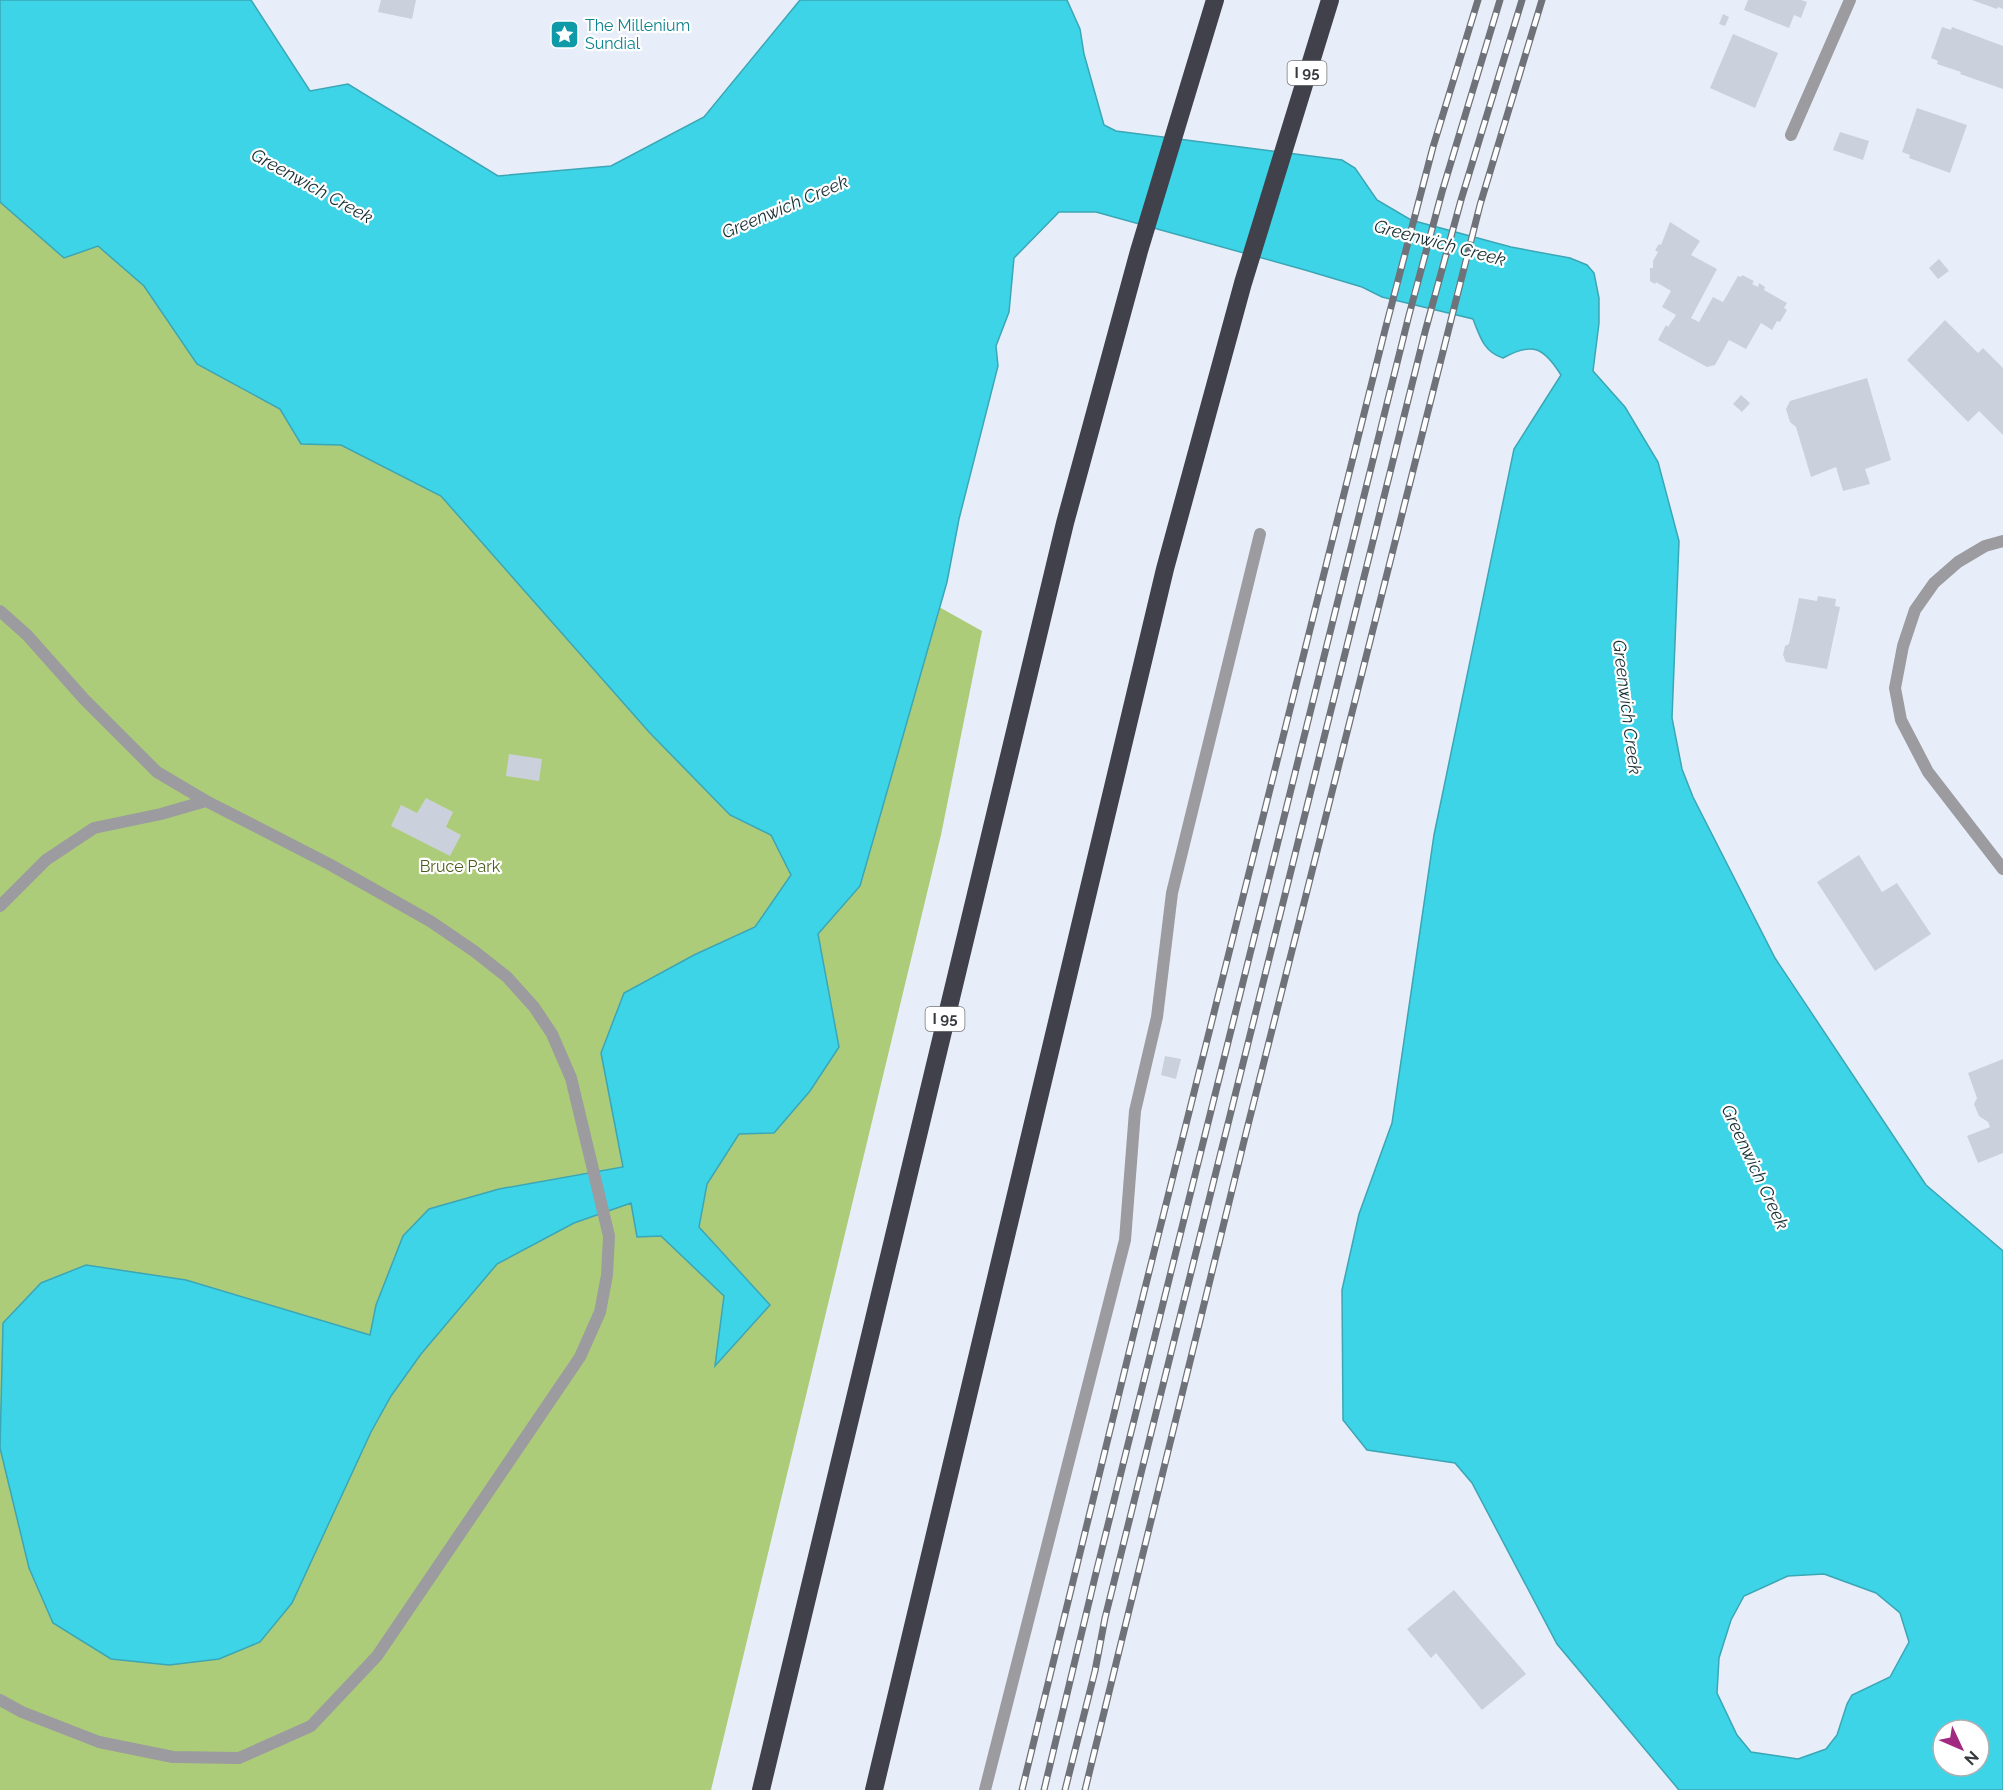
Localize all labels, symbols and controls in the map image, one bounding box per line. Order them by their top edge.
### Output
place label: The Millenium Sundial [585,16,690,53]
place icon: The Millenium Sundial [548,18,580,50]
road number: I 95 [1288,61,1326,85]
water label: Greenwich Creek [248,144,377,228]
water label: Greenwich Creek [718,170,852,243]
water label: Greenwich Creek [1372,215,1509,270]
water label: Greenwich Creek [1609,638,1646,776]
park label: Bruce Park [420,857,501,876]
road number: I 95 [926,1007,964,1031]
water label: Greenwich Creek [1717,1101,1794,1233]
north arrow [1931,1718,1991,1778]
text: N [1960,1747,1983,1769]

